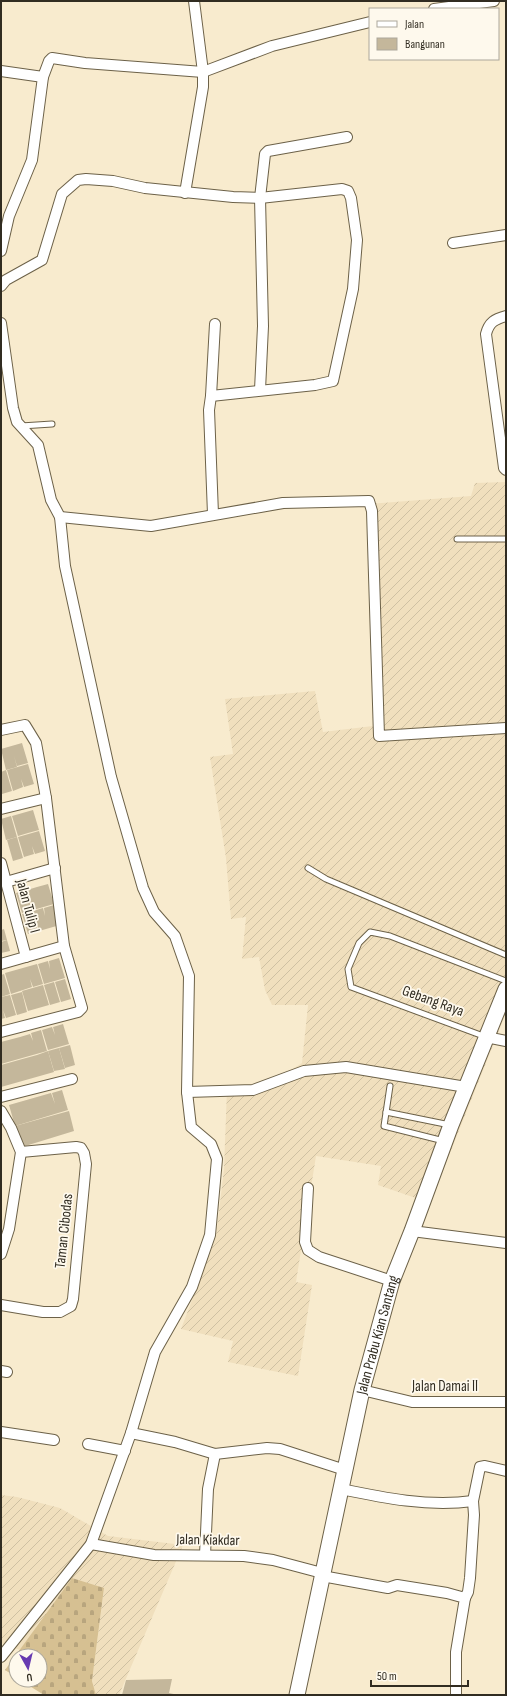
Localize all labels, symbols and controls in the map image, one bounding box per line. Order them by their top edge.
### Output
legend [369,8,499,60]
text: Jalan [404,17,424,32]
text: Bangunan [405,37,445,52]
street label: Jalan Tulip I [11,876,44,935]
street label: Gebang Raya [400,981,467,1021]
street label: Taman Cibodas [51,1193,77,1269]
street label: Jalan Prabu Kian Santang [352,1272,403,1397]
street label: Jalan Damai II [411,1377,478,1396]
street label: Jalan Kiakdar [175,1530,241,1550]
north arrow [8,1648,48,1688]
scale bar [371,1662,468,1688]
text: 50 m [377,1669,397,1684]
text: U [25,1671,33,1684]

